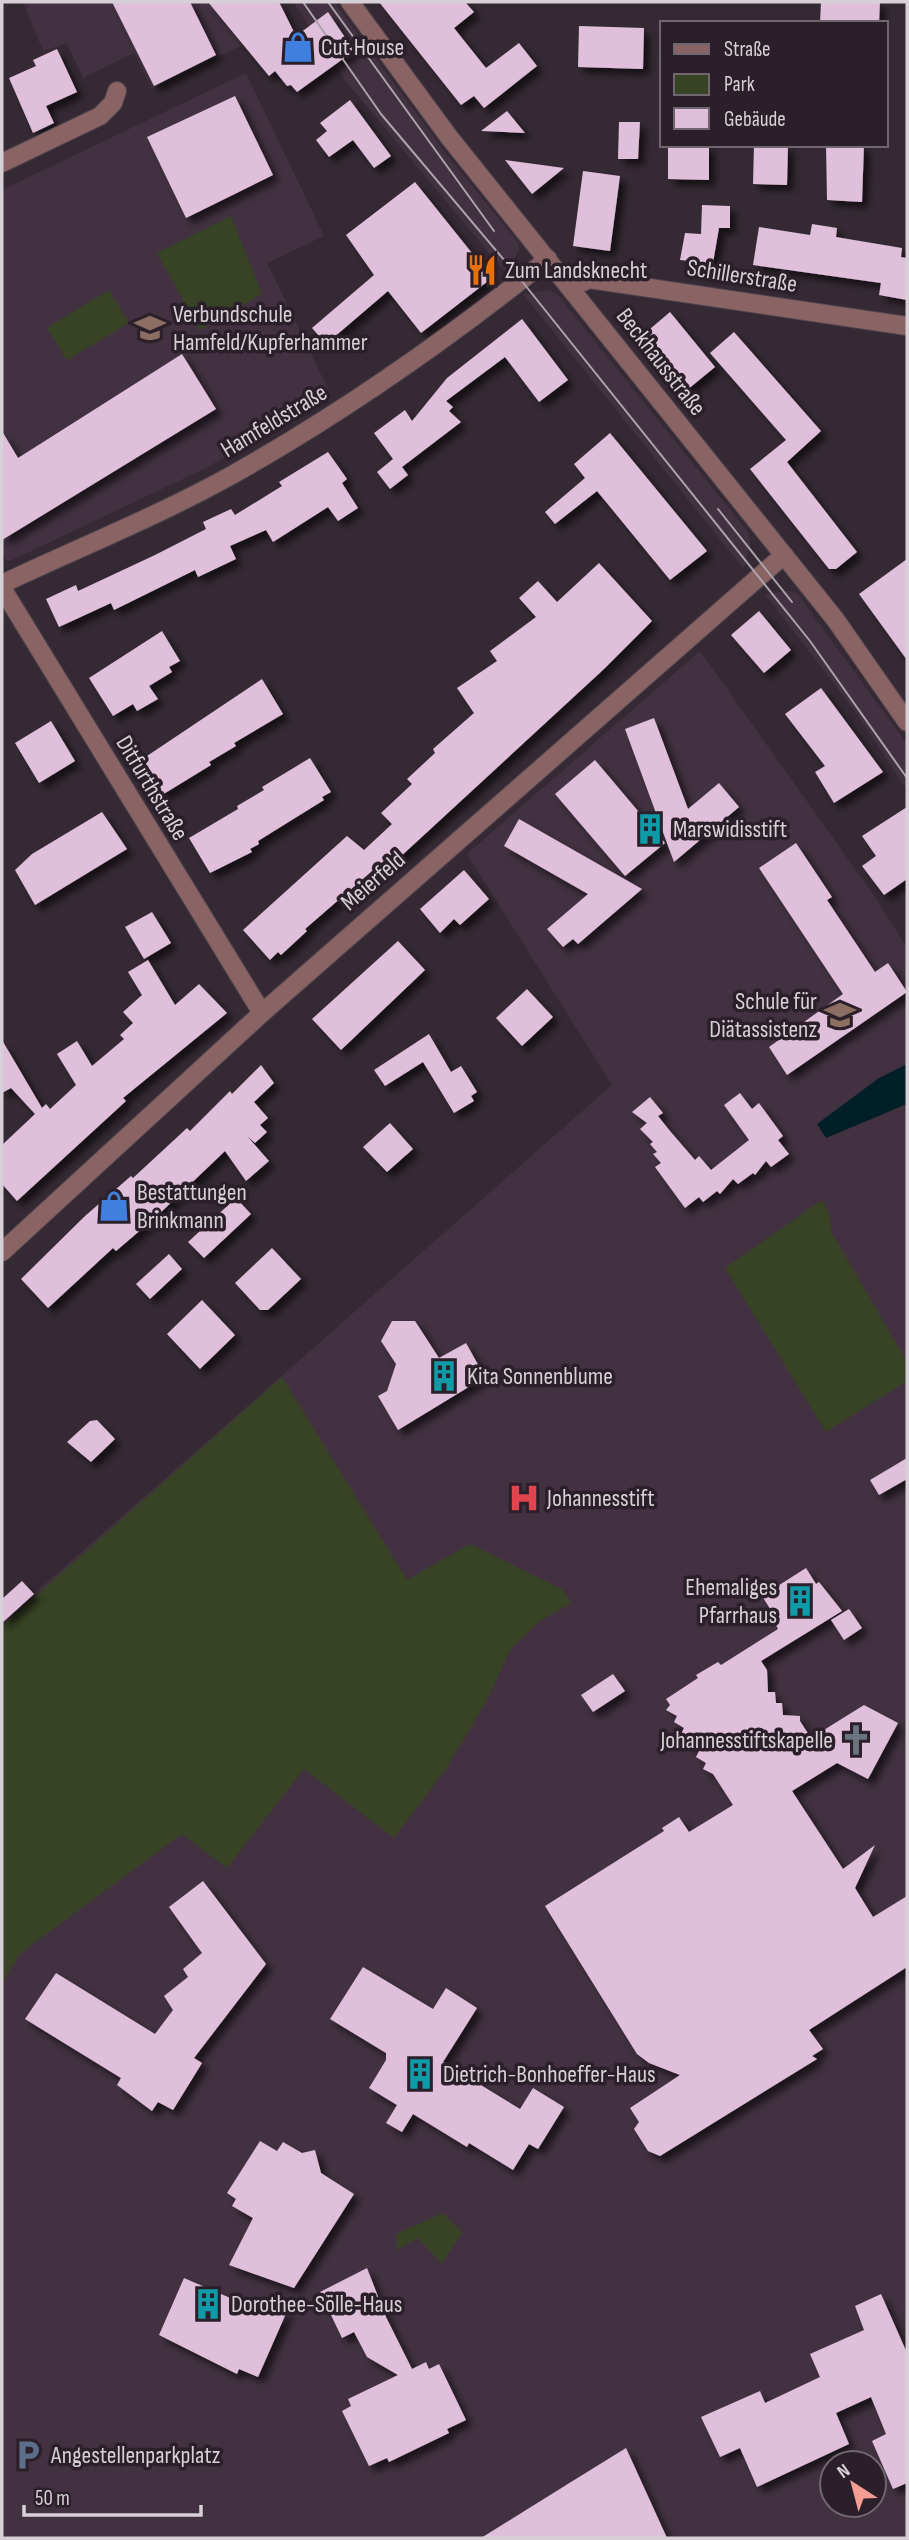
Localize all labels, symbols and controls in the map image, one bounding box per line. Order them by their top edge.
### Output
legend [660,21,888,147]
shop icon: Cut House [281,30,315,64]
place label: Cut House [321,33,404,62]
text: Straße [724,37,770,62]
text: Park [724,72,755,97]
text: Gebäude [724,107,786,132]
restaurant icon: Zum Landsknecht [465,253,499,287]
street label: Schillerstraße [685,253,799,299]
place label: Zum Landsknecht [505,256,647,285]
place label: Verbundschule Hamfeld/Kupferhammer [173,300,368,357]
street label: Beckhausstraße [610,302,712,422]
school or university icon: Verbundschule Hamfeld/Kupferhammer [133,311,167,345]
street label: Hamfeldstraße [216,378,332,464]
street label: Ditfurthstraße [110,730,194,846]
building icon: Marswidisstift [633,812,667,846]
place label: Marswidisstift [673,815,787,844]
street label: Meierfeld [335,845,411,917]
place label: Schule für Diätassistenz [709,987,817,1044]
school or university icon: Schule für Diätassistenz [823,998,857,1032]
place label: Bestattungen Brinkmann [137,1178,247,1235]
shop icon: Bestattungen Brinkmann [97,1189,131,1223]
building icon: Kita Sonnenblume [427,1359,461,1393]
place label: Kita Sonnenblume [467,1362,613,1391]
hospital icon: Johannesstift [507,1481,541,1515]
place label: Johannesstift [546,1484,655,1513]
place label: Ehemaliges Pfarrhaus [685,1573,777,1630]
building icon: Ehemaliges Pfarrhaus [783,1584,817,1618]
church icon: Johannesstiftskapelle [839,1723,873,1757]
place label: Johannesstiftskapelle [659,1726,833,1755]
building icon: Dietrich-Bonhoeffer-Haus [403,2057,437,2091]
place label: Dietrich-Bonhoeffer-Haus [443,2060,656,2089]
building icon: Dorothee-Sölle-Haus [191,2287,225,2321]
place label: Dorothee-Sölle-Haus [231,2290,402,2319]
parking icon: Angestellenparkplatz [11,2438,45,2472]
place label: Angestellenparkplatz [50,2441,221,2470]
north arrow [818,2449,888,2519]
text: N [833,2459,855,2484]
scale bar [24,2474,201,2518]
text: 50 m [35,2486,70,2511]

